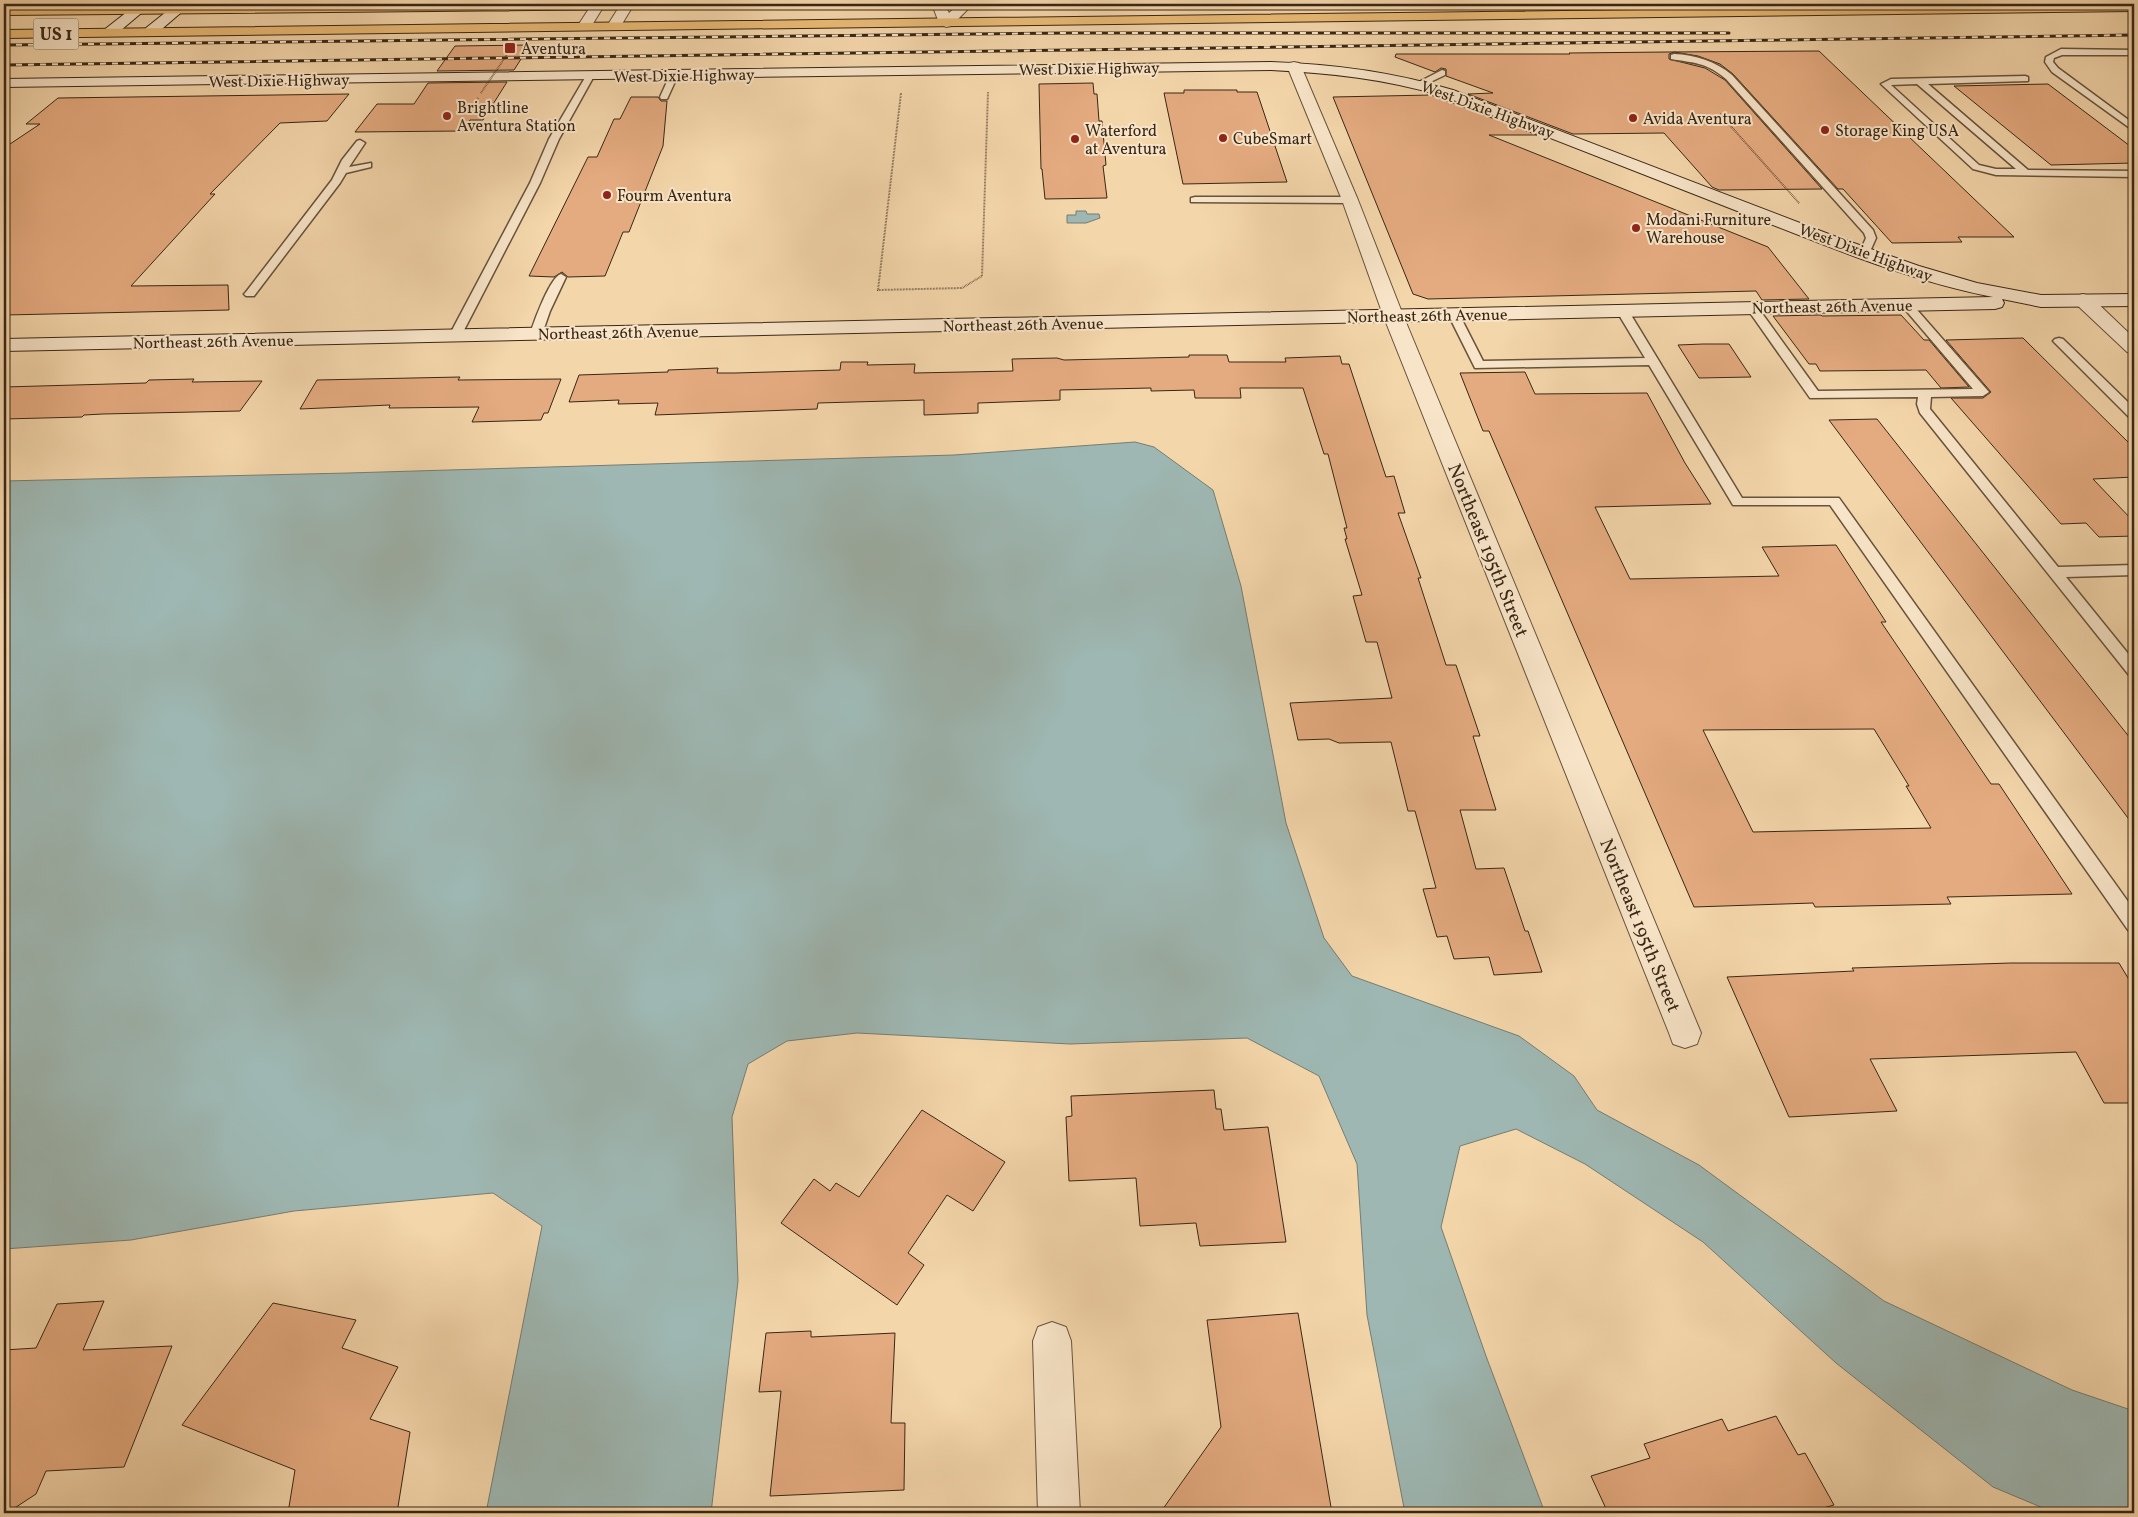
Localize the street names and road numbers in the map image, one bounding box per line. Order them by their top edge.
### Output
road number: US 1 [34,18,78,50]
street label: West Dixie Highway [1018,58,1160,82]
street label: West Dixie Highway [613,65,755,89]
street label: West Dixie Highway [208,70,350,94]
street label: West Dixie Highway [1417,76,1558,145]
street label: West Dixie Highway [1795,219,1936,288]
street label: Northeast 26th Avenue [1751,296,1913,320]
street label: Northeast 26th Avenue [1346,305,1508,329]
street label: Northeast 26th Avenue [942,314,1104,338]
street label: Northeast 26th Avenue [537,322,699,346]
street label: Northeast 26th Avenue [132,331,294,355]
street label: Northeast 195th Street [1440,460,1534,642]
street label: Northeast 195th Street [1592,835,1686,1017]

